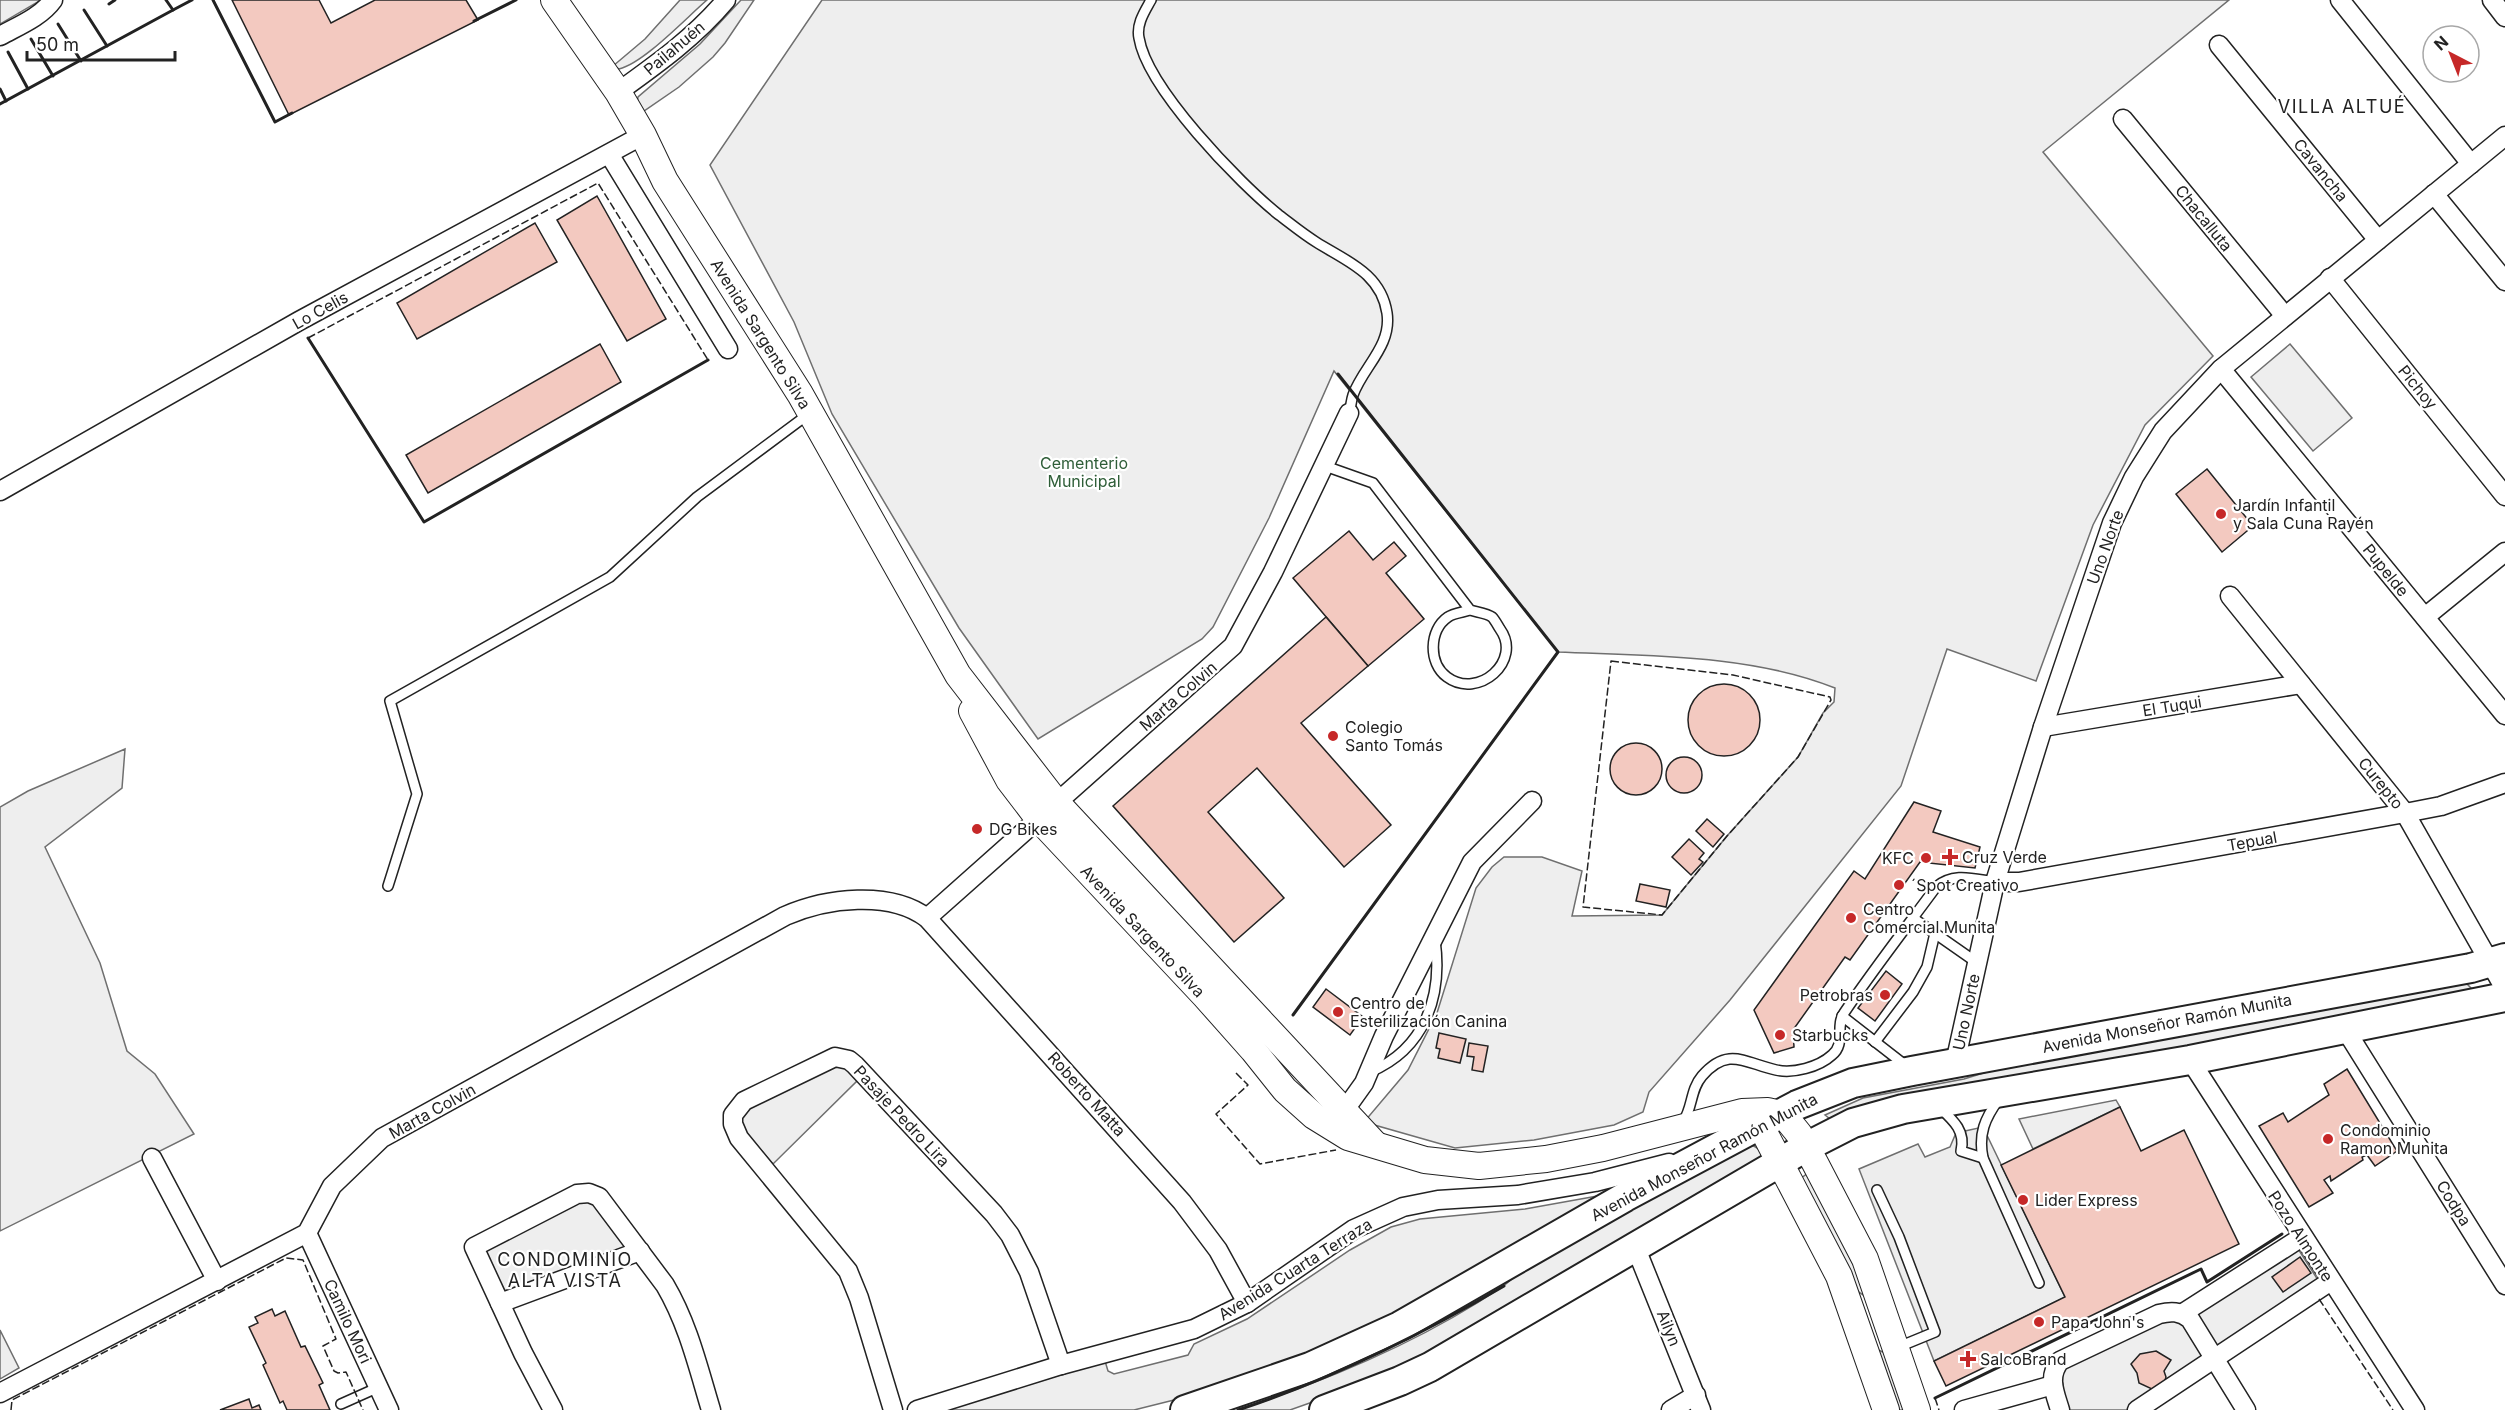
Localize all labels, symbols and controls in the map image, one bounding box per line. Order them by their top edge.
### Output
street label: Pailahuén [639,17,709,79]
scale bar [27,24,176,62]
north arrow [2421,24,2481,84]
text: N [2430,31,2452,54]
text: 50 m [36,34,79,55]
district label: VILLA ALTUÉ [2278,95,2406,117]
street label: Cavancha [2290,134,2352,206]
street label: Chacalluta [2171,181,2237,255]
street label: Avenida Sargento Silva [707,255,815,413]
street label: Lo Celis [289,287,351,333]
street label: Pichoy [2394,361,2442,413]
park label: Cementerio Municipal [1040,453,1128,491]
place label: Jardín Infantil y Sala Cuna Rayén [2233,495,2374,533]
street label: Uno Norte [2082,507,2128,587]
marker: Jardín Infantil y Sala Cuna Rayén [2214,507,2228,521]
street label: Pupelde [2359,540,2413,600]
street label: Marta Colvin [1135,657,1221,735]
street label: El Tuqui [2141,691,2203,721]
place label: Colegio Santo Tomás [1345,717,1443,755]
marker: Colegio Santo Tomás [1326,729,1340,743]
street label: Curepto [2354,753,2408,813]
place label: DG Bikes [989,819,1058,839]
marker: DG Bikes [970,822,984,836]
street label: Tepual [2225,827,2279,855]
place label: Cruz Verde [1962,847,2047,867]
place label: KFC [1882,848,1914,868]
marker: Cruz Verde [1943,850,1957,864]
marker: KFC [1919,851,1933,865]
street label: Avenida Sargento Silva [1077,861,1209,1001]
place label: ´Spot Creativo [1911,875,2019,895]
marker: ´Spot Creativo [1892,878,1906,892]
place label: Centro Comercial Munita [1863,899,1995,937]
marker: Centro Comercial Munita [1844,911,1858,925]
street label: Uno Norte [1948,972,1984,1052]
place label: Petrobras [1800,985,1873,1005]
marker: Petrobras [1878,988,1892,1002]
street label: Avenida Monseñor Ramón Munita [2041,989,2293,1057]
place label: Centro de Esterilización Canina [1350,993,1507,1031]
marker: Centro de Esterilización Canina [1331,1005,1345,1019]
place label: Starbucks [1792,1025,1868,1045]
marker: Starbucks [1773,1028,1787,1042]
street label: Roberto Matta [1044,1048,1130,1140]
street label: Pasaje Pedro Lira [850,1061,954,1171]
street label: Marta Colvin [385,1079,479,1143]
street label: Avenida Monseñor Ramón Munita [1587,1089,1821,1225]
place label: Condominio Ramon Munita [2340,1120,2448,1158]
marker: Condominio Ramon Munita [2321,1132,2335,1146]
street label: Codpa [2432,1176,2476,1230]
street label: Pozo Almonte [2264,1187,2338,1285]
place label: Lider Express [2035,1190,2138,1210]
marker: Lider Express [2016,1193,2030,1207]
street label: Avenida Cuarta Terraza [1215,1214,1375,1324]
district label: CONDOMINIO ALTA VISTA [497,1249,633,1291]
street label: Camilo Mori [320,1276,376,1366]
street label: Ailyn [1653,1307,1685,1349]
place label: Papa John's [2051,1312,2145,1332]
marker: Papa John's [2032,1315,2046,1329]
place label: SalcoBrand [1980,1349,2067,1369]
marker: SalcoBrand [1961,1352,1975,1366]

